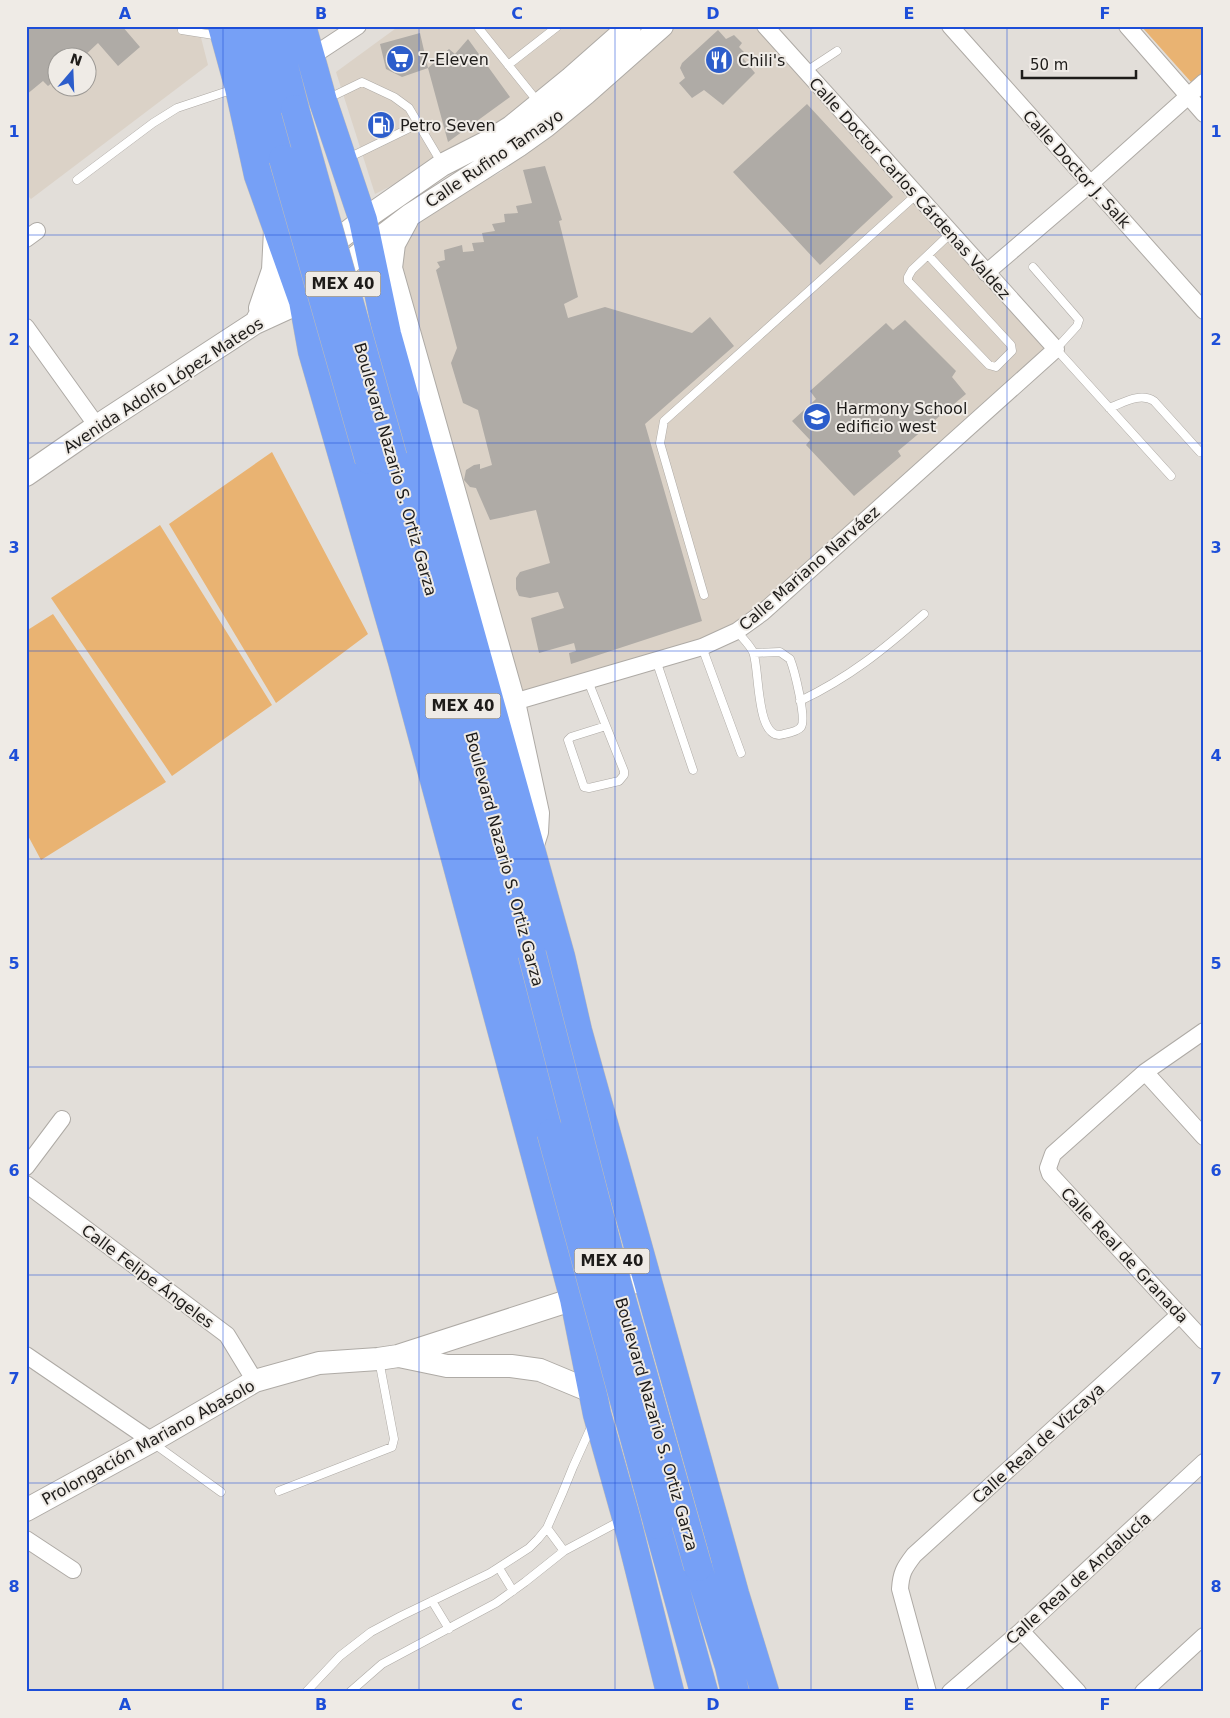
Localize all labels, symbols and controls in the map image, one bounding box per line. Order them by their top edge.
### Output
text: A [119,4,132,23]
text: B [315,4,327,23]
text: C [511,4,523,23]
text: D [706,4,720,23]
text: E [904,4,914,23]
text: F [1100,4,1110,23]
supermarket icon: 7-Eleven [385,44,415,74]
restaurant icon: Chili's [704,45,734,75]
north arrow [48,48,98,98]
scale bar [1022,48,1136,80]
text: N [68,50,84,69]
place label: 7-Eleven [419,50,489,69]
place label: Chili's [738,51,785,70]
text: 50 m [1030,56,1068,74]
street label: Calle Doctor Carlos Cárdenas Valdez [805,74,1014,303]
street label: Calle Rufino Tamayo [422,105,567,212]
street label: Calle Doctor J. Salk [1019,106,1135,233]
fuel station icon: Petro Seven [366,110,396,140]
place label: Petro Seven [400,116,496,135]
text: 1 [8,122,20,141]
text: 1 [1210,122,1222,141]
road number: MEX 40 [306,272,380,296]
street label: Avenida Adolfo López Mateos [60,314,267,457]
text: 2 [8,330,20,349]
text: 2 [1210,330,1222,349]
street label: Boulevard Nazario S. Ortiz Garza [350,340,441,598]
place label: Harmony School edificio west [836,399,967,436]
school or university icon: Harmony School edificio west [802,402,832,432]
street label: Calle Mariano Narváez [735,502,884,635]
text: 3 [8,538,20,557]
text: 3 [1210,538,1222,557]
road number: MEX 40 [426,694,500,718]
street label: Boulevard Nazario S. Ortiz Garza [461,730,548,988]
text: 4 [8,746,20,765]
text: 4 [1210,746,1222,765]
text: 5 [8,954,20,973]
text: 5 [1210,954,1222,973]
text: 6 [8,1161,20,1180]
text: 6 [1210,1161,1222,1180]
street label: Calle Real de Granada [1057,1184,1192,1327]
street label: Calle Felipe Ángeles [78,1220,218,1332]
road number: MEX 40 [574,1248,650,1274]
street label: Boulevard Nazario S. Ortiz Garza [611,1295,702,1553]
text: 7 [8,1369,20,1388]
text: 7 [1210,1369,1222,1388]
street label: Prolongación Mariano Abasolo [38,1376,258,1509]
street label: Calle Real de Vizcaya [969,1379,1108,1508]
street label: Calle Real de Andalucía [1002,1508,1155,1648]
text: 8 [8,1577,20,1596]
text: 8 [1210,1577,1222,1596]
text: A [119,1695,132,1714]
text: B [315,1695,327,1714]
text: C [511,1695,523,1714]
text: D [706,1695,720,1714]
text: E [904,1695,914,1714]
text: F [1100,1695,1110,1714]

